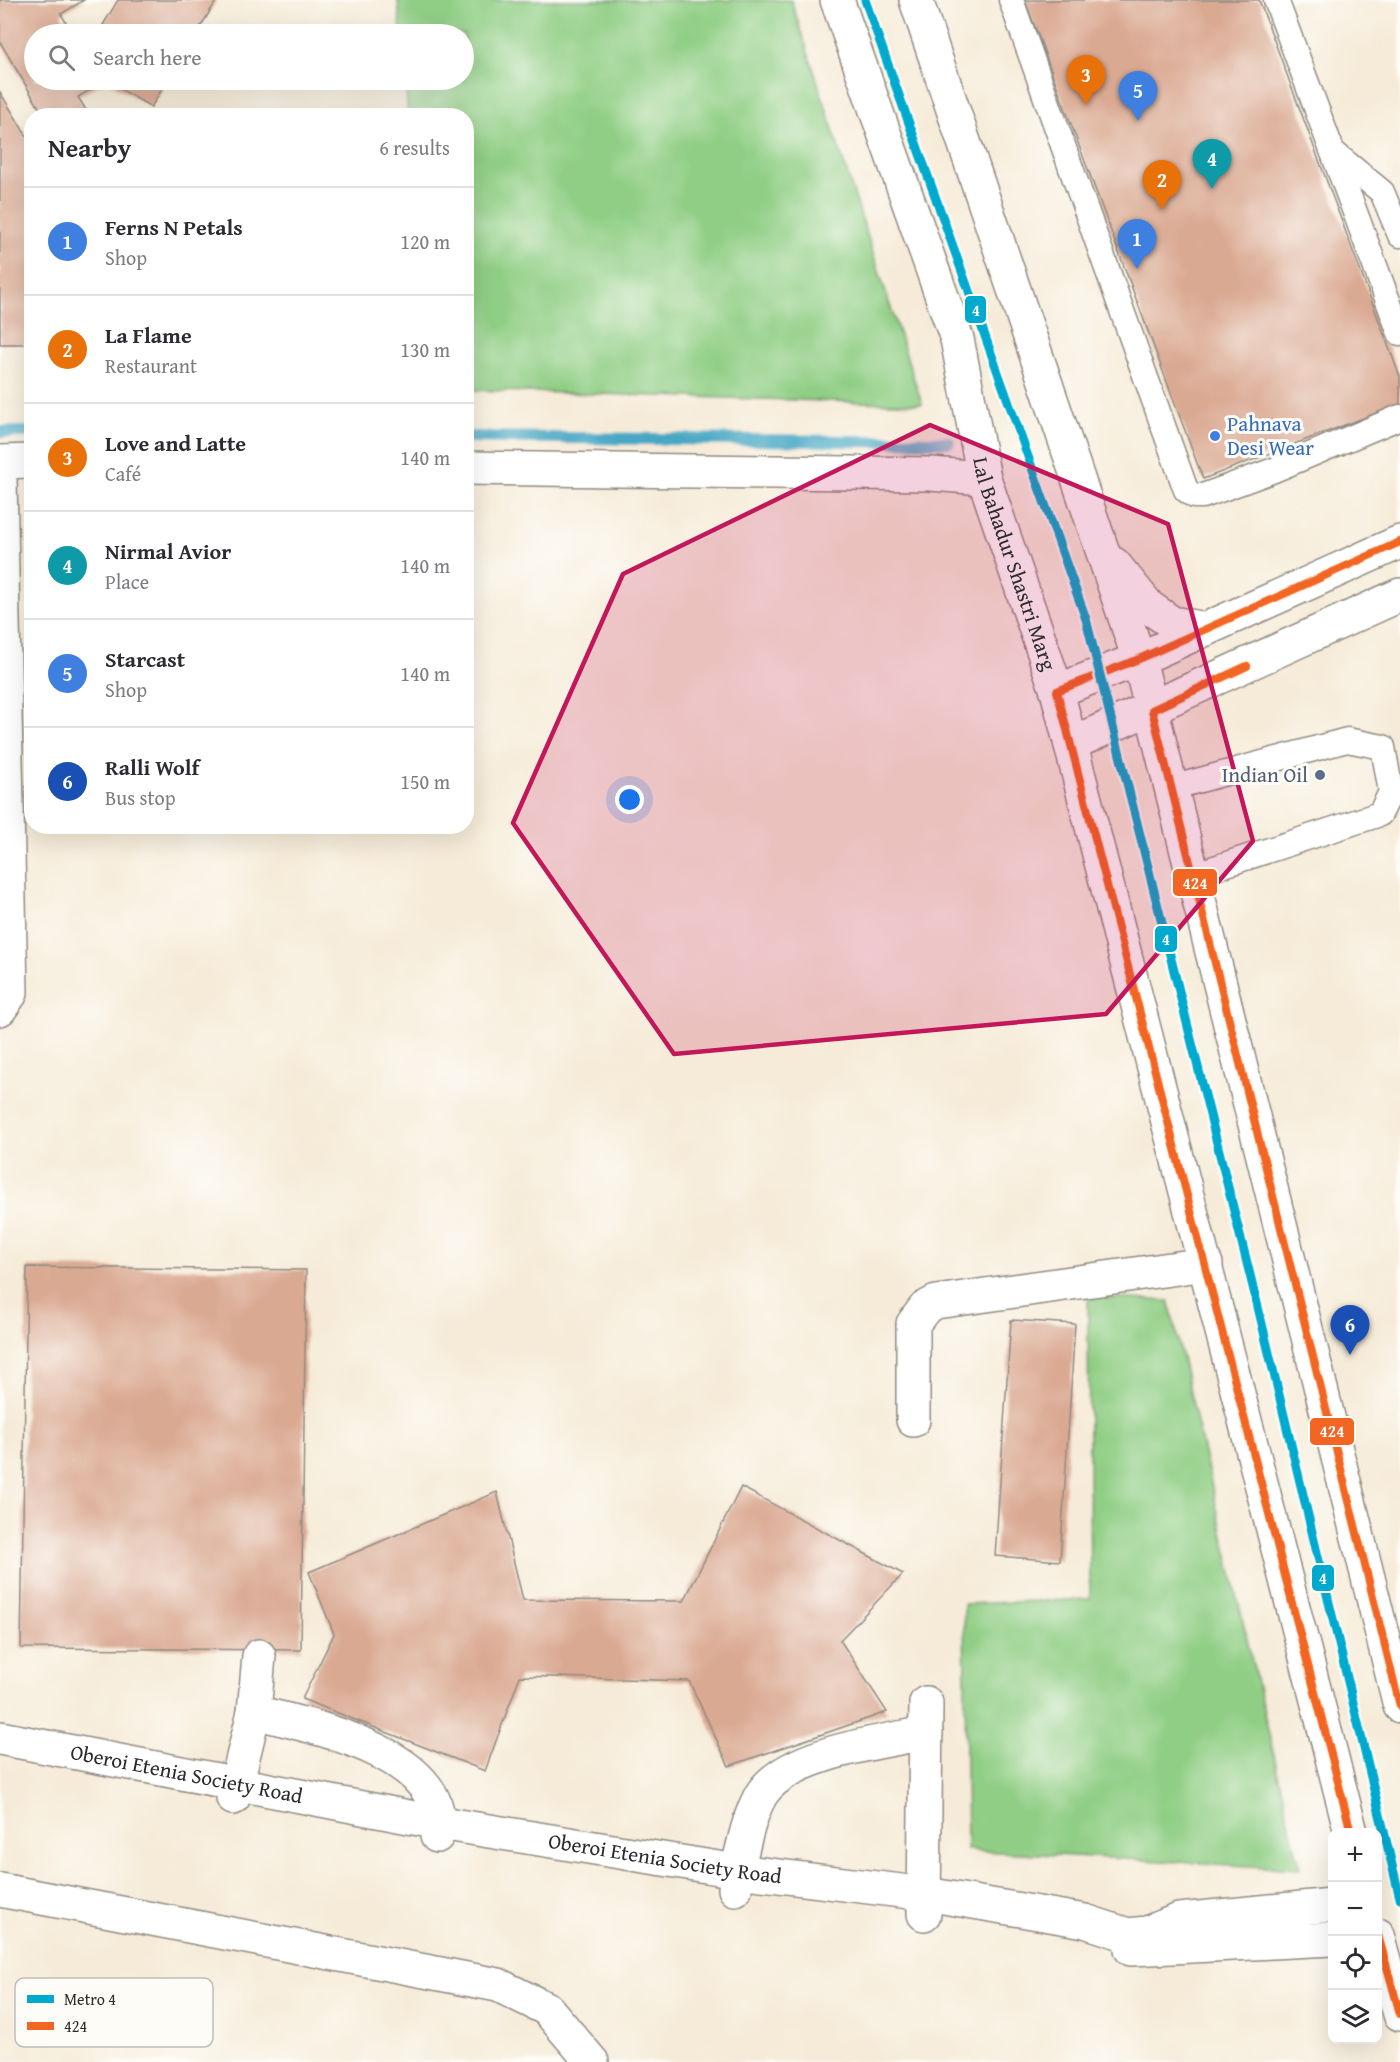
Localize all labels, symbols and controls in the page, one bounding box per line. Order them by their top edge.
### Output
search box [24,24,474,90]
icon: search [45,41,78,74]
text: Search here [93,41,202,73]
pin: 3 [1066,56,1106,105]
pin: 5 [1118,72,1158,121]
text: Nearby [48,128,131,167]
text: 6 results [379,133,450,162]
pin: 4 [1192,140,1232,189]
pin: 2 [1142,160,1182,210]
text: Ferns N Petals [105,211,243,243]
pin: 1 [1118,220,1156,269]
text: 1 [62,227,73,256]
text: 120 m [400,227,450,256]
text: Shop [105,243,147,272]
line badge: 4 [964,295,987,324]
text: 4 [972,298,980,322]
text: La Flame [105,319,192,351]
text: 2 [62,335,73,364]
text: 130 m [400,335,450,364]
text: Restaurant [105,351,197,380]
place label: Pahnava Desi Wear [1227,408,1314,463]
text: Love and Latte [105,427,246,459]
marker: Pahnava Desi Wear [1208,429,1222,443]
text: 3 [62,443,73,472]
text: 140 m [400,443,450,472]
street label: Lal Bahadur Shastri Marg [965,454,1065,675]
text: Café [105,459,141,488]
text: Nirmal Avior [105,535,231,567]
text: 4 [62,551,73,580]
text: 140 m [400,551,450,580]
text: Place [105,567,149,596]
text: Starcast [105,643,185,675]
text: 5 [62,659,73,688]
text: 140 m [400,659,450,688]
text: Shop [105,675,147,704]
text: Ralli Wolf [105,751,199,783]
place label: Indian Oil [1222,759,1308,790]
text: 6 [62,767,73,796]
text: 150 m [400,767,450,796]
marker: Indian Oil [1313,768,1327,782]
text: Bus stop [105,783,176,812]
your location [615,785,644,814]
line badge: 424 [1172,868,1218,897]
text: 424 [1183,871,1207,895]
line badge: 4 [1154,925,1178,953]
text: 4 [1162,927,1170,951]
pin: 6 [1330,1306,1370,1355]
line badge: 424 [1309,1417,1355,1446]
text: 424 [1320,1419,1344,1443]
line badge: 4 [1311,1564,1335,1592]
text: 4 [1319,1566,1327,1590]
street label: Oberoi Etenia Society Road [68,1736,306,1811]
street label: Oberoi Etenia Society Road [546,1825,784,1891]
map controls [1328,1828,1382,2044]
button: + [1328,1828,1382,1882]
button: − [1328,1882,1382,1936]
button: locate [1328,1936,1382,1990]
legend [15,1978,213,2047]
text: Metro 4 [64,1987,116,2011]
button: layers [1328,1990,1382,2044]
text: 424 [64,2014,87,2038]

